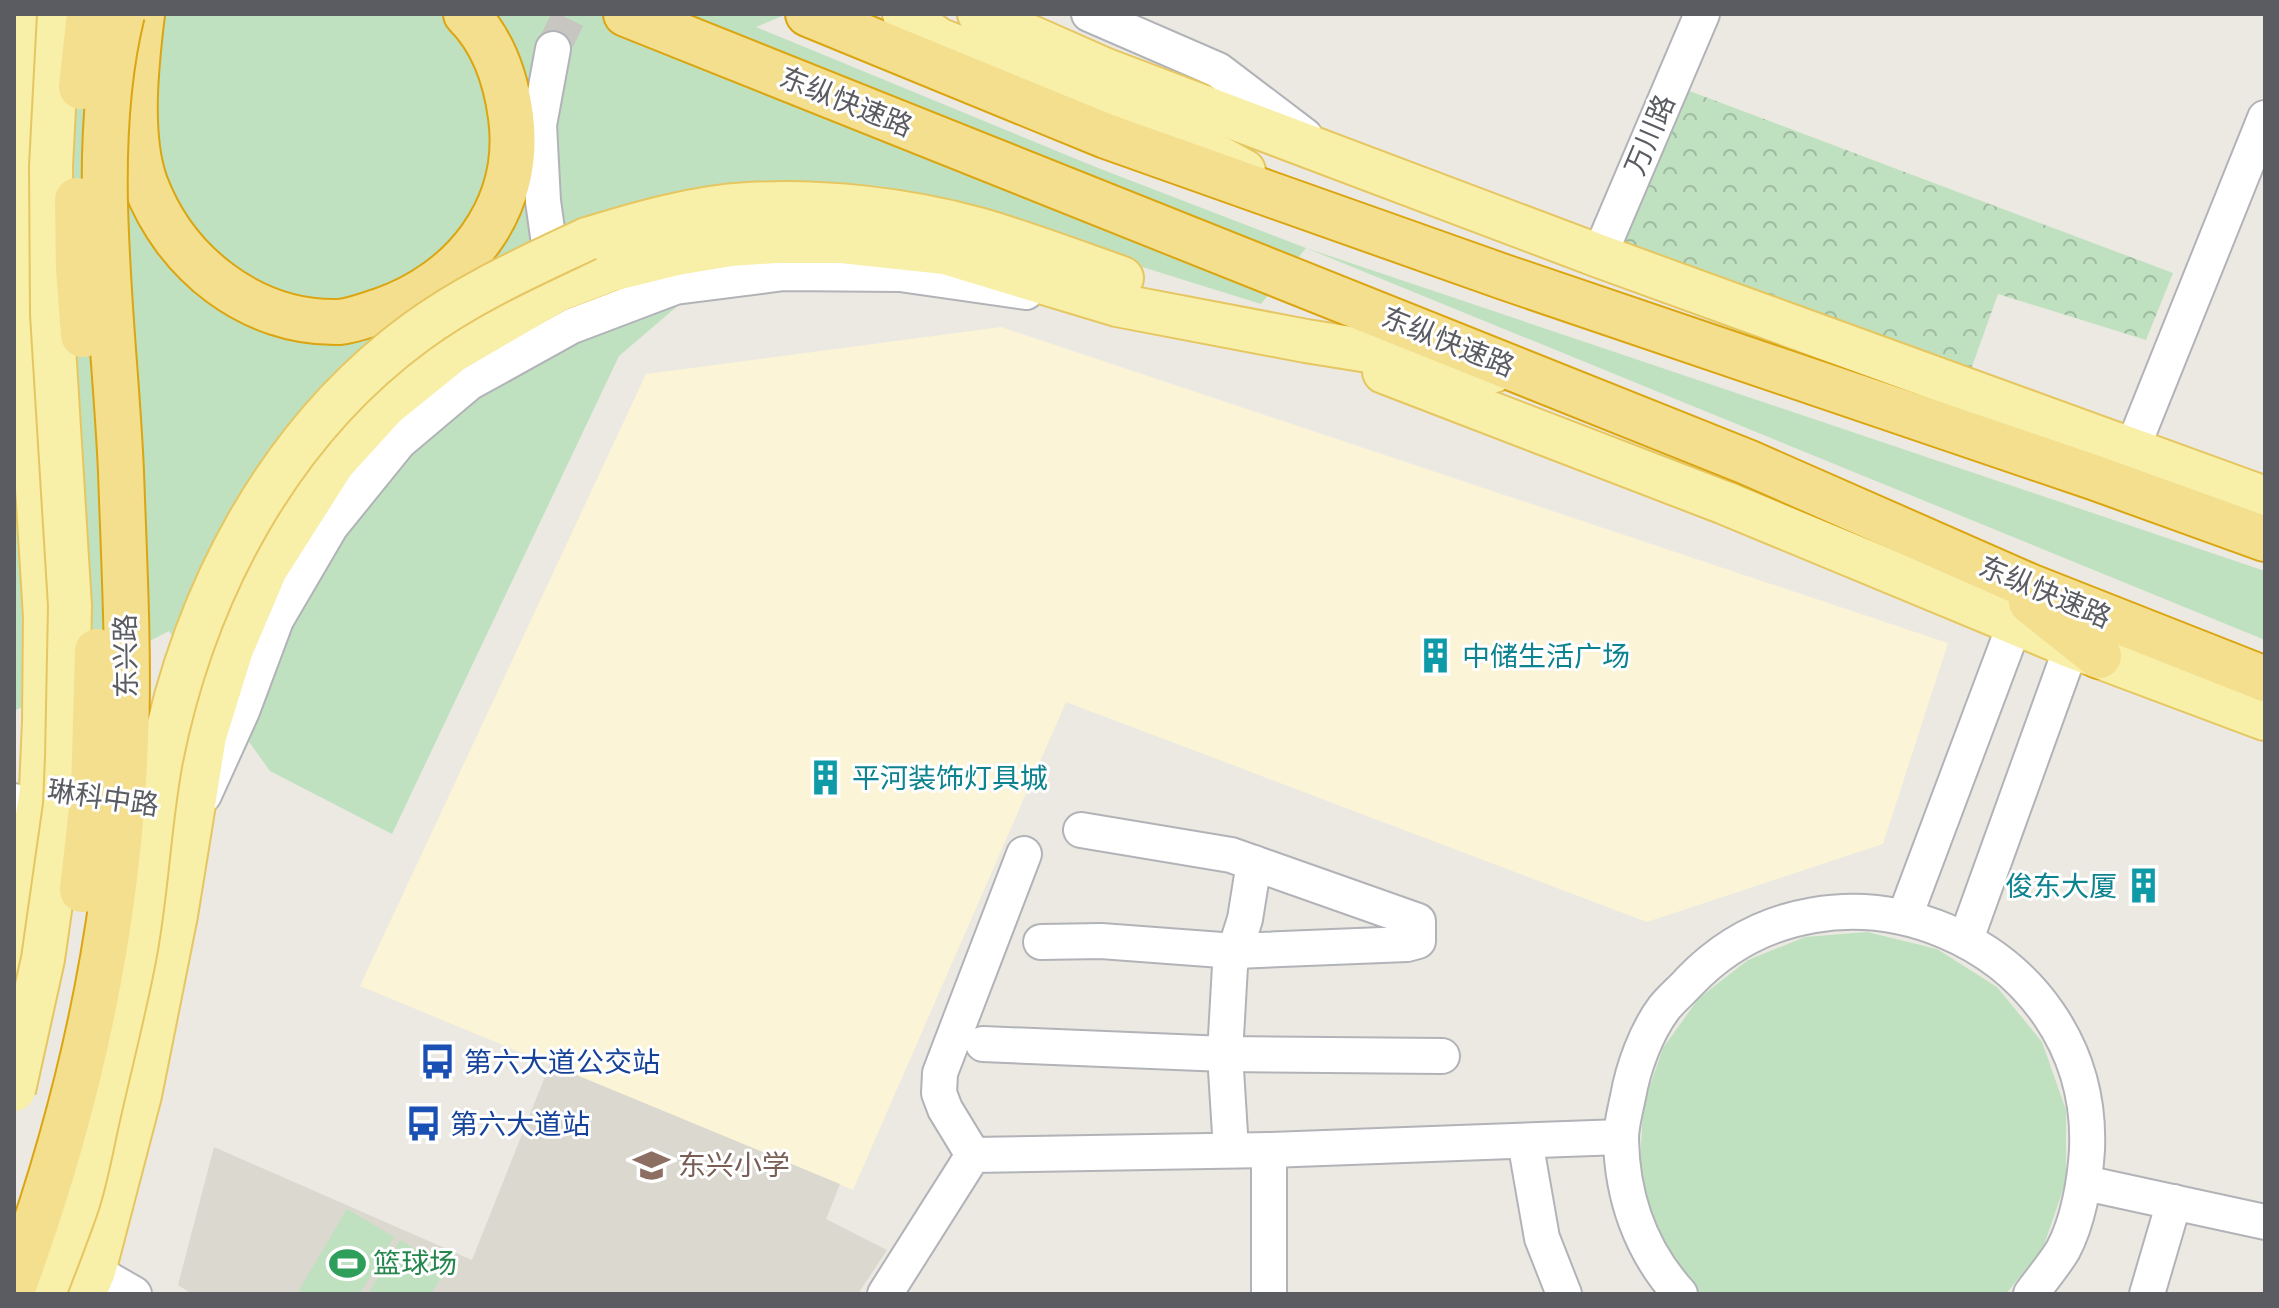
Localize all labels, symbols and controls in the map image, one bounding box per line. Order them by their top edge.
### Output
street label: 东纵快速路 [775,60,917,144]
street label: 万川路 [1618,90,1682,180]
street label: 东纵快速路 [1377,300,1519,384]
street label: 东纵快速路 [1974,549,2116,635]
street label: 东兴路 [109,614,143,698]
building icon: 中储生活广场 [1417,637,1455,675]
place label: 中储生活广场 [1462,640,1630,673]
building icon: 平河装饰灯具城 [807,759,845,797]
place label: 平河装饰灯具城 [852,762,1048,795]
street label: 琳科中路 [45,774,161,822]
building icon: 俊东大厦 [2124,867,2162,905]
place label: 俊东大厦 [2005,870,2117,903]
bus stop icon: 第六大道公交站 [419,1043,457,1081]
place label: 第六大道公交站 [464,1046,660,1079]
bus stop icon: 第六大道站 [405,1105,443,1143]
place label: 第六大道站 [450,1108,590,1141]
school or university icon: 东兴小学 [633,1146,671,1184]
place label: 东兴小学 [678,1149,790,1182]
sports icon: 篮球场 [328,1244,366,1282]
place label: 篮球场 [373,1247,457,1280]

